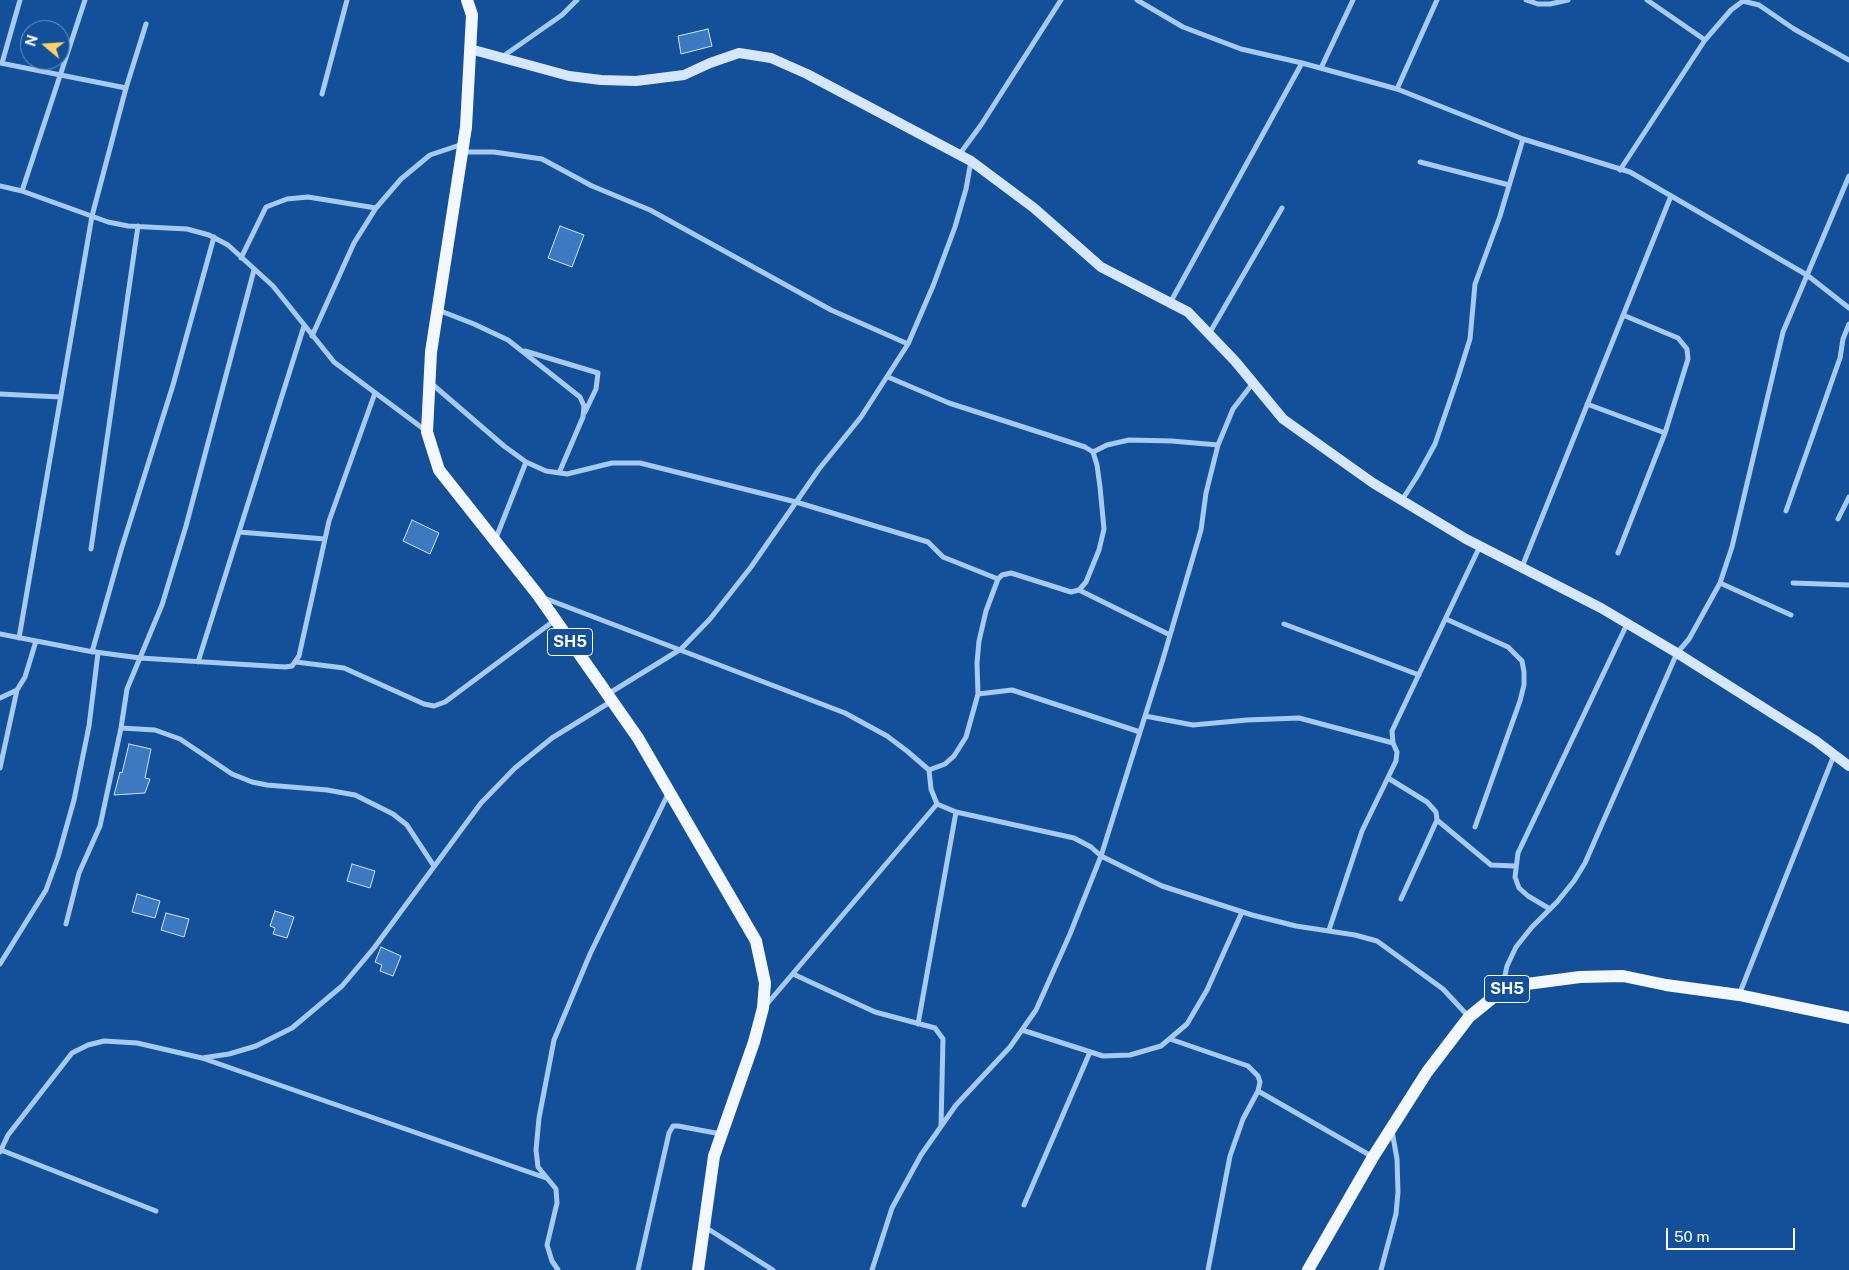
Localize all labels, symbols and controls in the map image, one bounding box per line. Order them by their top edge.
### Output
north arrow [20,20,70,70]
text: N [22,33,41,48]
road number: SH5 [548,628,592,656]
road number: SH5 [1484,976,1530,1002]
scale bar [1669,1218,1798,1250]
text: 50 m [1674,1228,1709,1245]

